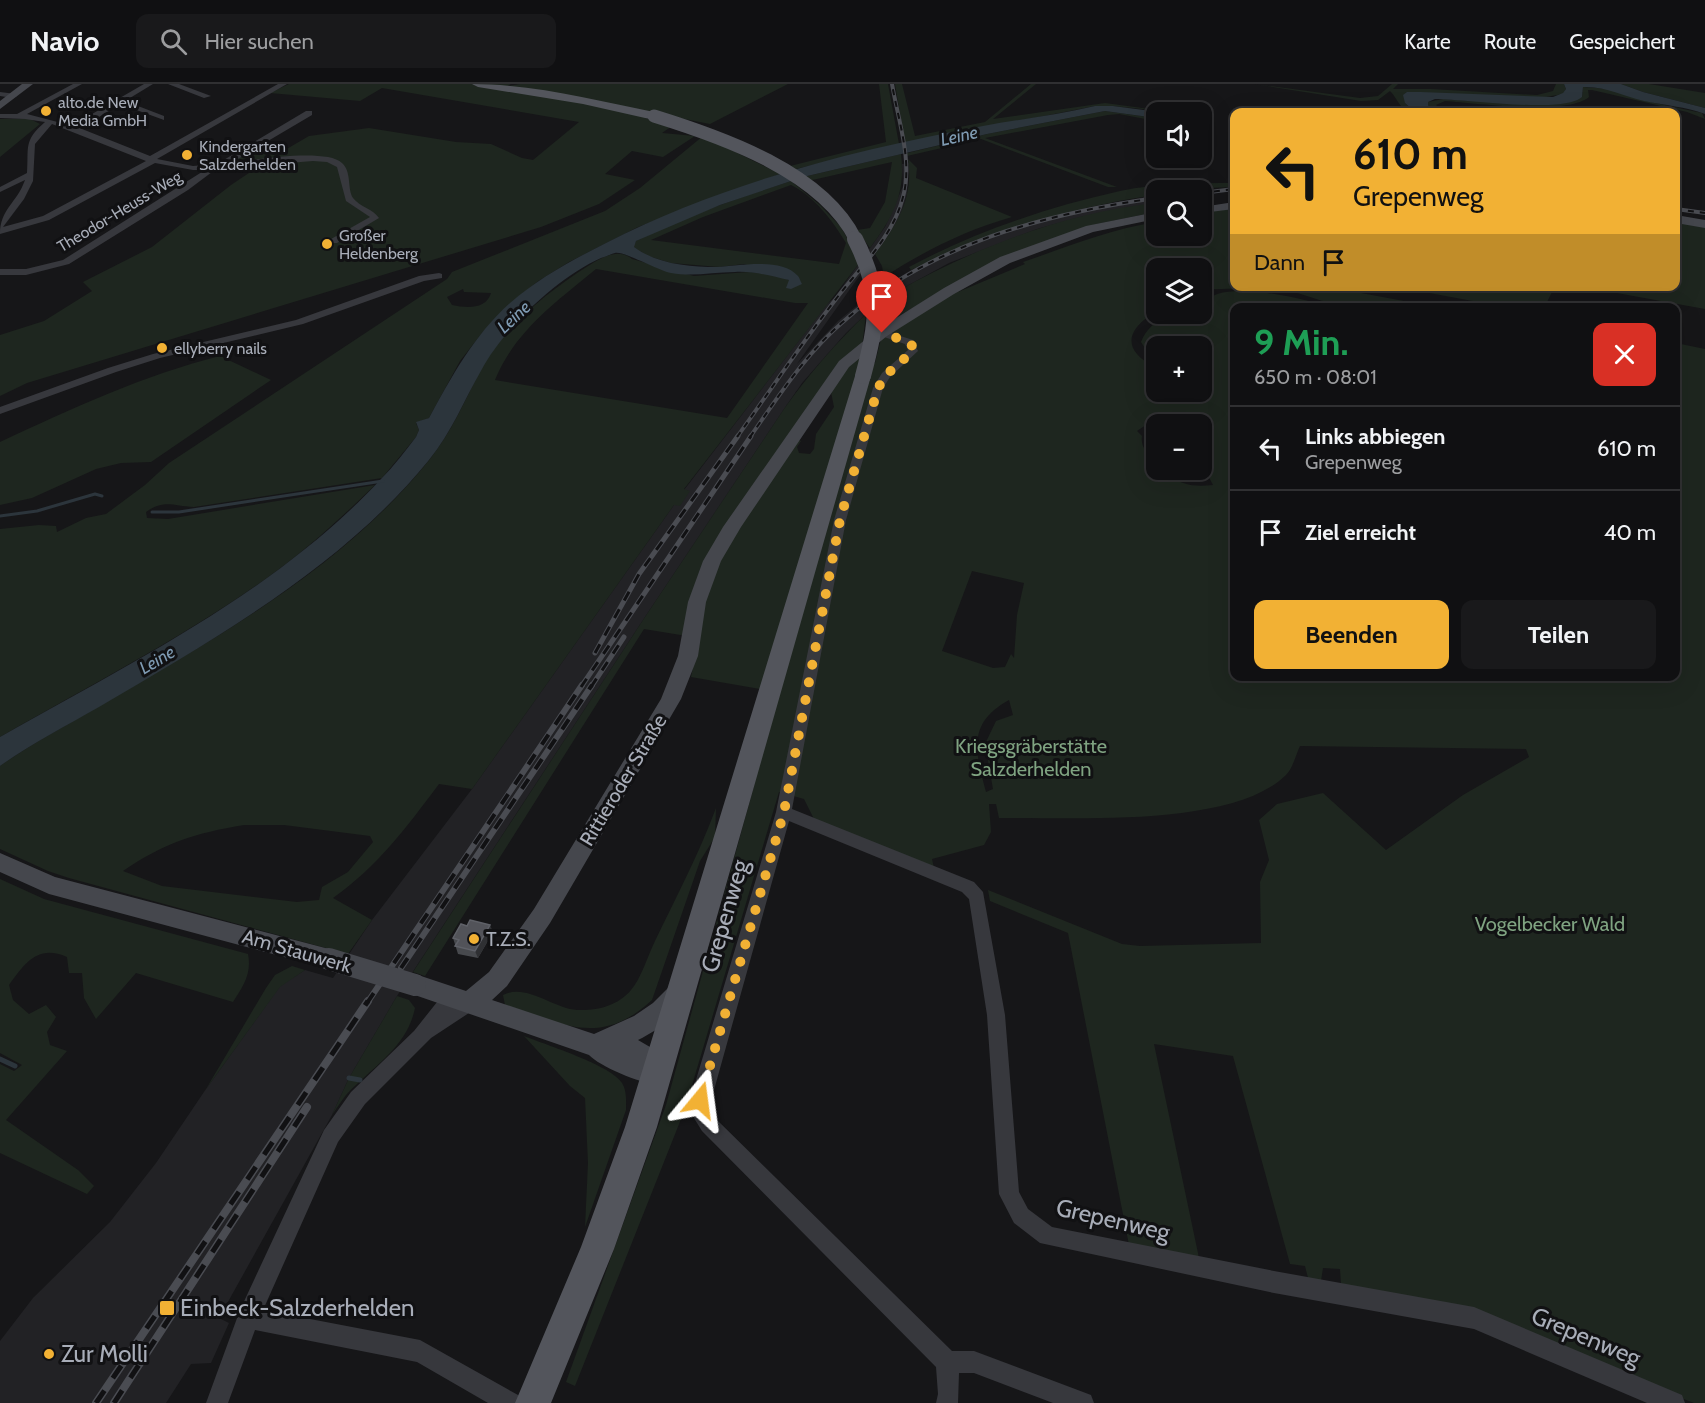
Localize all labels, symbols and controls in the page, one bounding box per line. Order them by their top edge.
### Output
search box [136,14,556,68]
text: Navio [30,24,100,58]
icon: search [157,25,190,58]
text: Hier suchen [205,28,314,55]
text: Karte [1404,29,1451,54]
text: Route [1484,29,1536,54]
text: Gespeichert [1569,29,1675,54]
place label: alto.de New Media GmbH [58,93,147,130]
map controls [1146,102,1212,480]
button: sound [1146,102,1212,168]
marker: alto.de New Media GmbH [39,104,53,118]
water label: Leine [938,121,980,151]
text: 610 m [1353,128,1468,180]
icon: left [1254,132,1332,210]
place label: Kindergarten Salzderhelden [199,137,296,174]
marker: Kindergarten Salzderhelden [180,148,194,162]
street label: Theodor-Heuss-Weg [54,166,186,256]
button: search [1146,180,1212,246]
text: Grepenweg [1353,180,1483,213]
place label: Großer Heldenberg [339,226,419,263]
marker: Großer Heldenberg [320,237,334,251]
icon: arrive [1317,246,1350,279]
text: Dann [1254,249,1305,276]
button: layers [1146,258,1212,324]
pin [856,271,907,333]
icon: arrive [865,280,898,313]
water label: Leine [493,296,535,338]
text: 9 Min. [1254,320,1348,364]
button: close [1593,323,1656,386]
button: + [1146,336,1212,402]
place label: ellyberry nails [174,339,267,358]
marker: ellyberry nails [155,341,169,355]
text: 650 m · 08:01 [1254,365,1377,389]
button: − [1146,414,1212,480]
text: Links abbiegen [1305,423,1445,450]
icon: left [1254,432,1287,465]
text: 610 m [1597,435,1656,462]
text: Grepenweg [1305,450,1402,474]
icon: arrive [1254,516,1287,549]
text: Ziel erreicht [1305,519,1416,546]
text: 40 m [1604,519,1656,546]
button: Beenden [1254,600,1449,669]
button: Teilen [1461,600,1656,669]
water label: Leine [135,641,179,679]
street label: Rittieroder Straße [574,710,672,850]
park label: Kriegsgräberstätte Salzderhelden [955,734,1107,781]
street label: Grepenweg [695,855,755,976]
park label: Vogelbecker Wald [1475,912,1625,936]
street label: Am Stauwerk [240,924,354,978]
place label: T.Z.S. [486,927,531,951]
marker: T.Z.S. [467,932,481,946]
position arrow [668,1068,732,1132]
street label: Grepenweg [1053,1192,1174,1247]
place label: Einbeck-Salzderhelden [180,1293,414,1322]
marker: Einbeck-Salzderhelden [158,1299,176,1317]
street label: Grepenweg [1527,1301,1646,1373]
place label: Zur Molli [61,1339,148,1368]
marker: Zur Molli [42,1347,56,1361]

